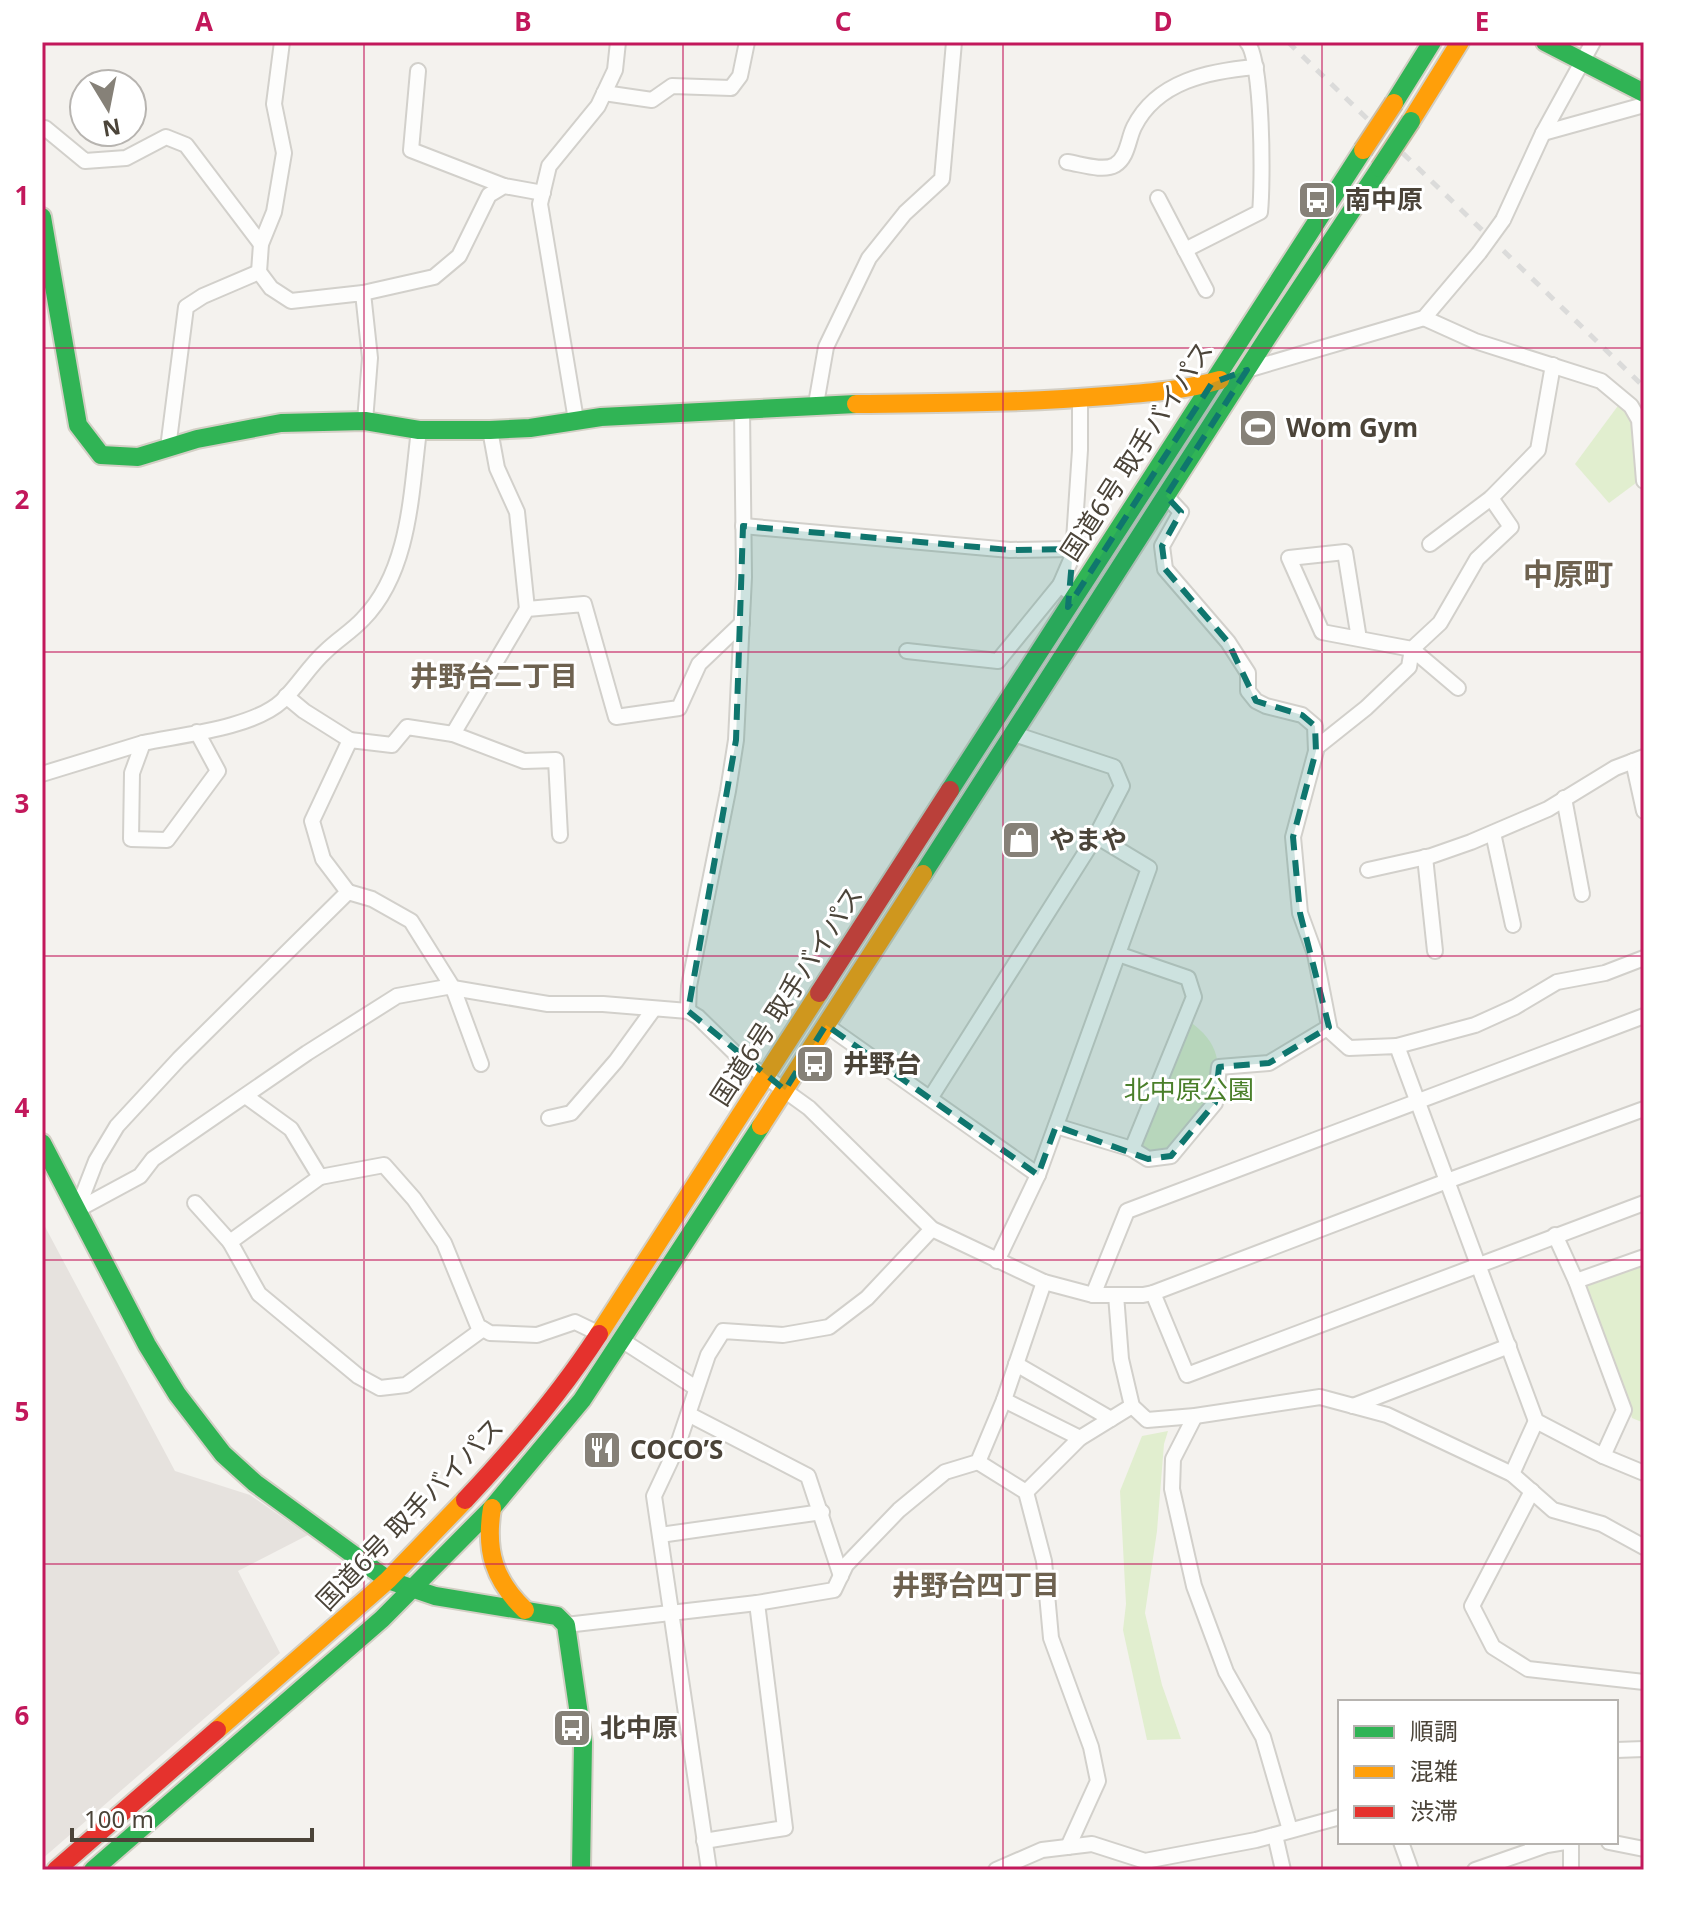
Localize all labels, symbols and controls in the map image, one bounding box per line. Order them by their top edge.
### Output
text: A [195,3,213,39]
text: B [514,3,532,39]
text: C [835,3,851,39]
text: D [1153,3,1173,39]
text: E [1475,3,1489,39]
north arrow [68,68,148,148]
text: N [100,112,123,145]
text: 1 [15,177,29,213]
bus stop icon: 南中原 [1296,179,1338,221]
place label: 南中原 [1345,181,1423,217]
street label: 国道6号 取手バイパス [1052,334,1221,567]
sports icon: Wom Gym [1237,407,1279,449]
place label: Wom Gym [1286,409,1418,445]
text: 2 [15,481,30,517]
district label: 中原町 [1523,553,1613,594]
district label: 井野台二丁目 [410,656,578,694]
text: 3 [15,785,29,821]
shop icon: やまや [1000,819,1042,861]
place label: やまや [1049,821,1127,857]
street label: 国道6号 取手バイパス [702,879,871,1112]
bus stop icon: 井野台 [794,1043,836,1085]
place label: 井野台 [843,1045,921,1081]
park label: 北中原公園 [1124,1071,1254,1107]
text: 4 [15,1089,30,1125]
text: 5 [15,1393,29,1429]
street label: 国道6号 取手バイパス [308,1409,511,1618]
restaurant icon: COCO’S [581,1429,623,1471]
place label: COCO’S [630,1431,723,1467]
district label: 井野台四丁目 [892,1565,1060,1603]
text: 6 [15,1697,30,1733]
legend [1338,1700,1618,1844]
bus stop icon: 北中原 [551,1707,593,1749]
place label: 北中原 [600,1709,678,1745]
text: 順調 [1410,1714,1458,1747]
text: 混雑 [1410,1754,1458,1787]
scale bar [72,1792,312,1842]
text: 渋滞 [1410,1794,1458,1827]
text: 100 m [84,1802,154,1835]

